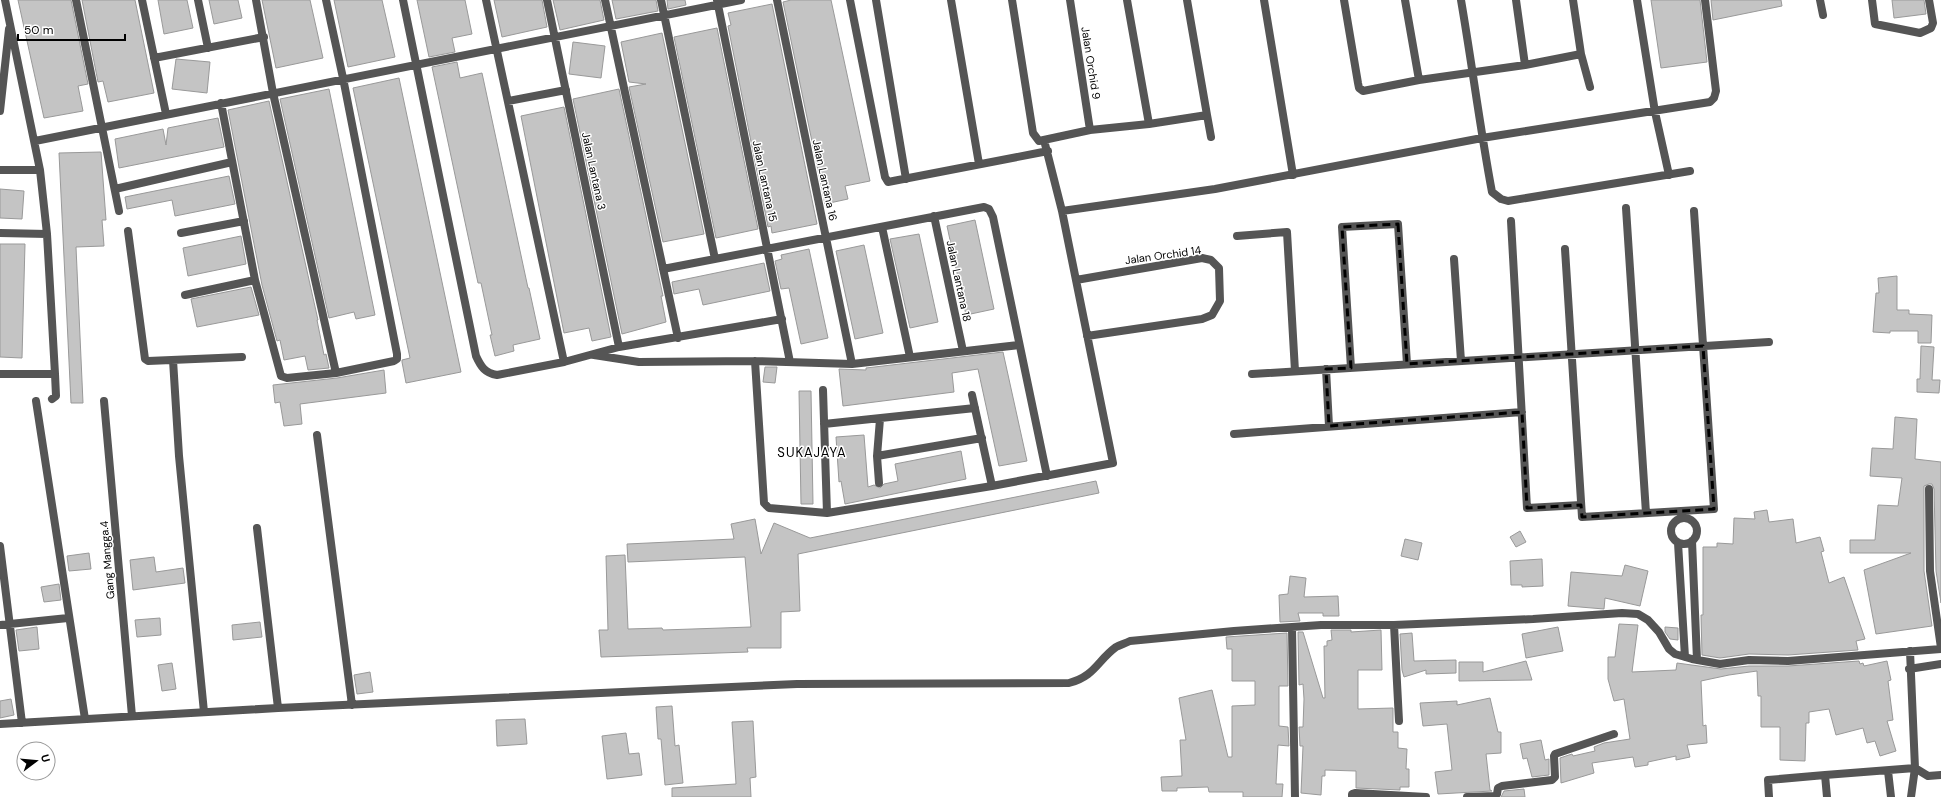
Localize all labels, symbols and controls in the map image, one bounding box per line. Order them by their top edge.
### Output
scale bar [18,16,125,42]
text: 50 m [24,22,53,38]
street label: Jalan Orchid 9 [1078,26,1104,100]
street label: Jalan Lantana 3 [579,131,609,211]
street label: Jalan Lantana 16 [810,138,841,222]
street label: Jalan Lantana 15 [750,139,781,223]
street label: Jalan Lantana 18 [944,239,974,323]
street label: Jalan Orchid 14 [1124,243,1202,267]
district label: SUKAJAYA [777,444,847,461]
street label: Gang Mangga.4 [97,520,117,600]
north arrow [16,741,56,781]
text: U [38,753,53,764]

